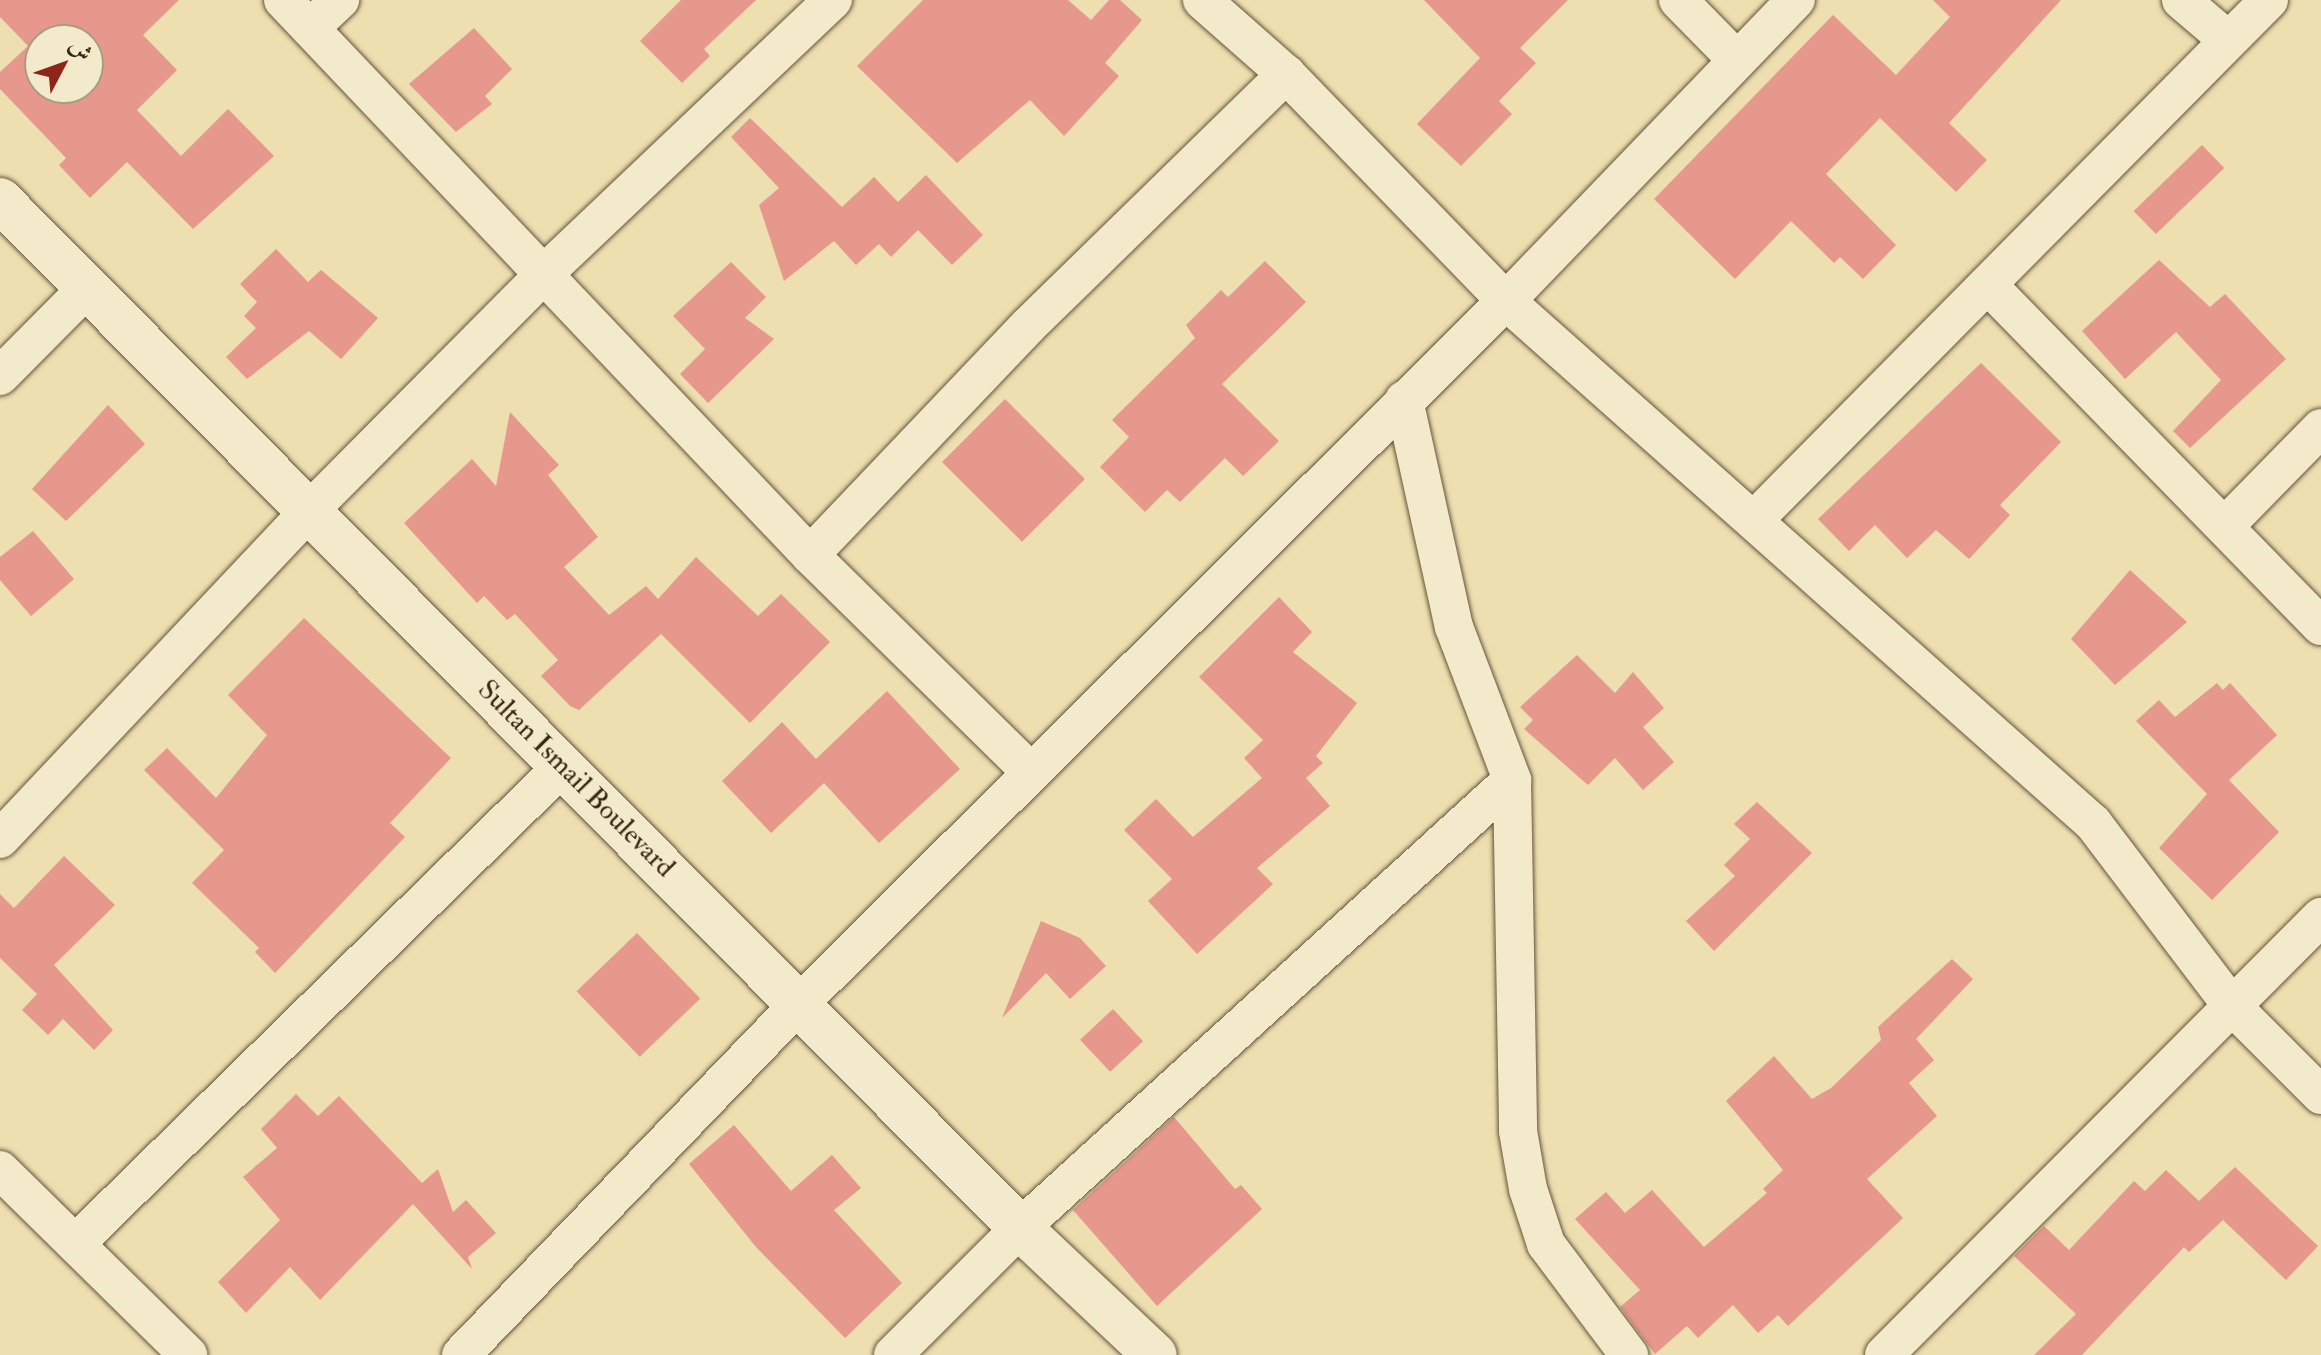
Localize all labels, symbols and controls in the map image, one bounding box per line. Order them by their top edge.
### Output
north arrow [24,24,104,104]
text: ش [63,32,98,67]
street label: Sultan Ismail Boulevard [470,673,682,885]

